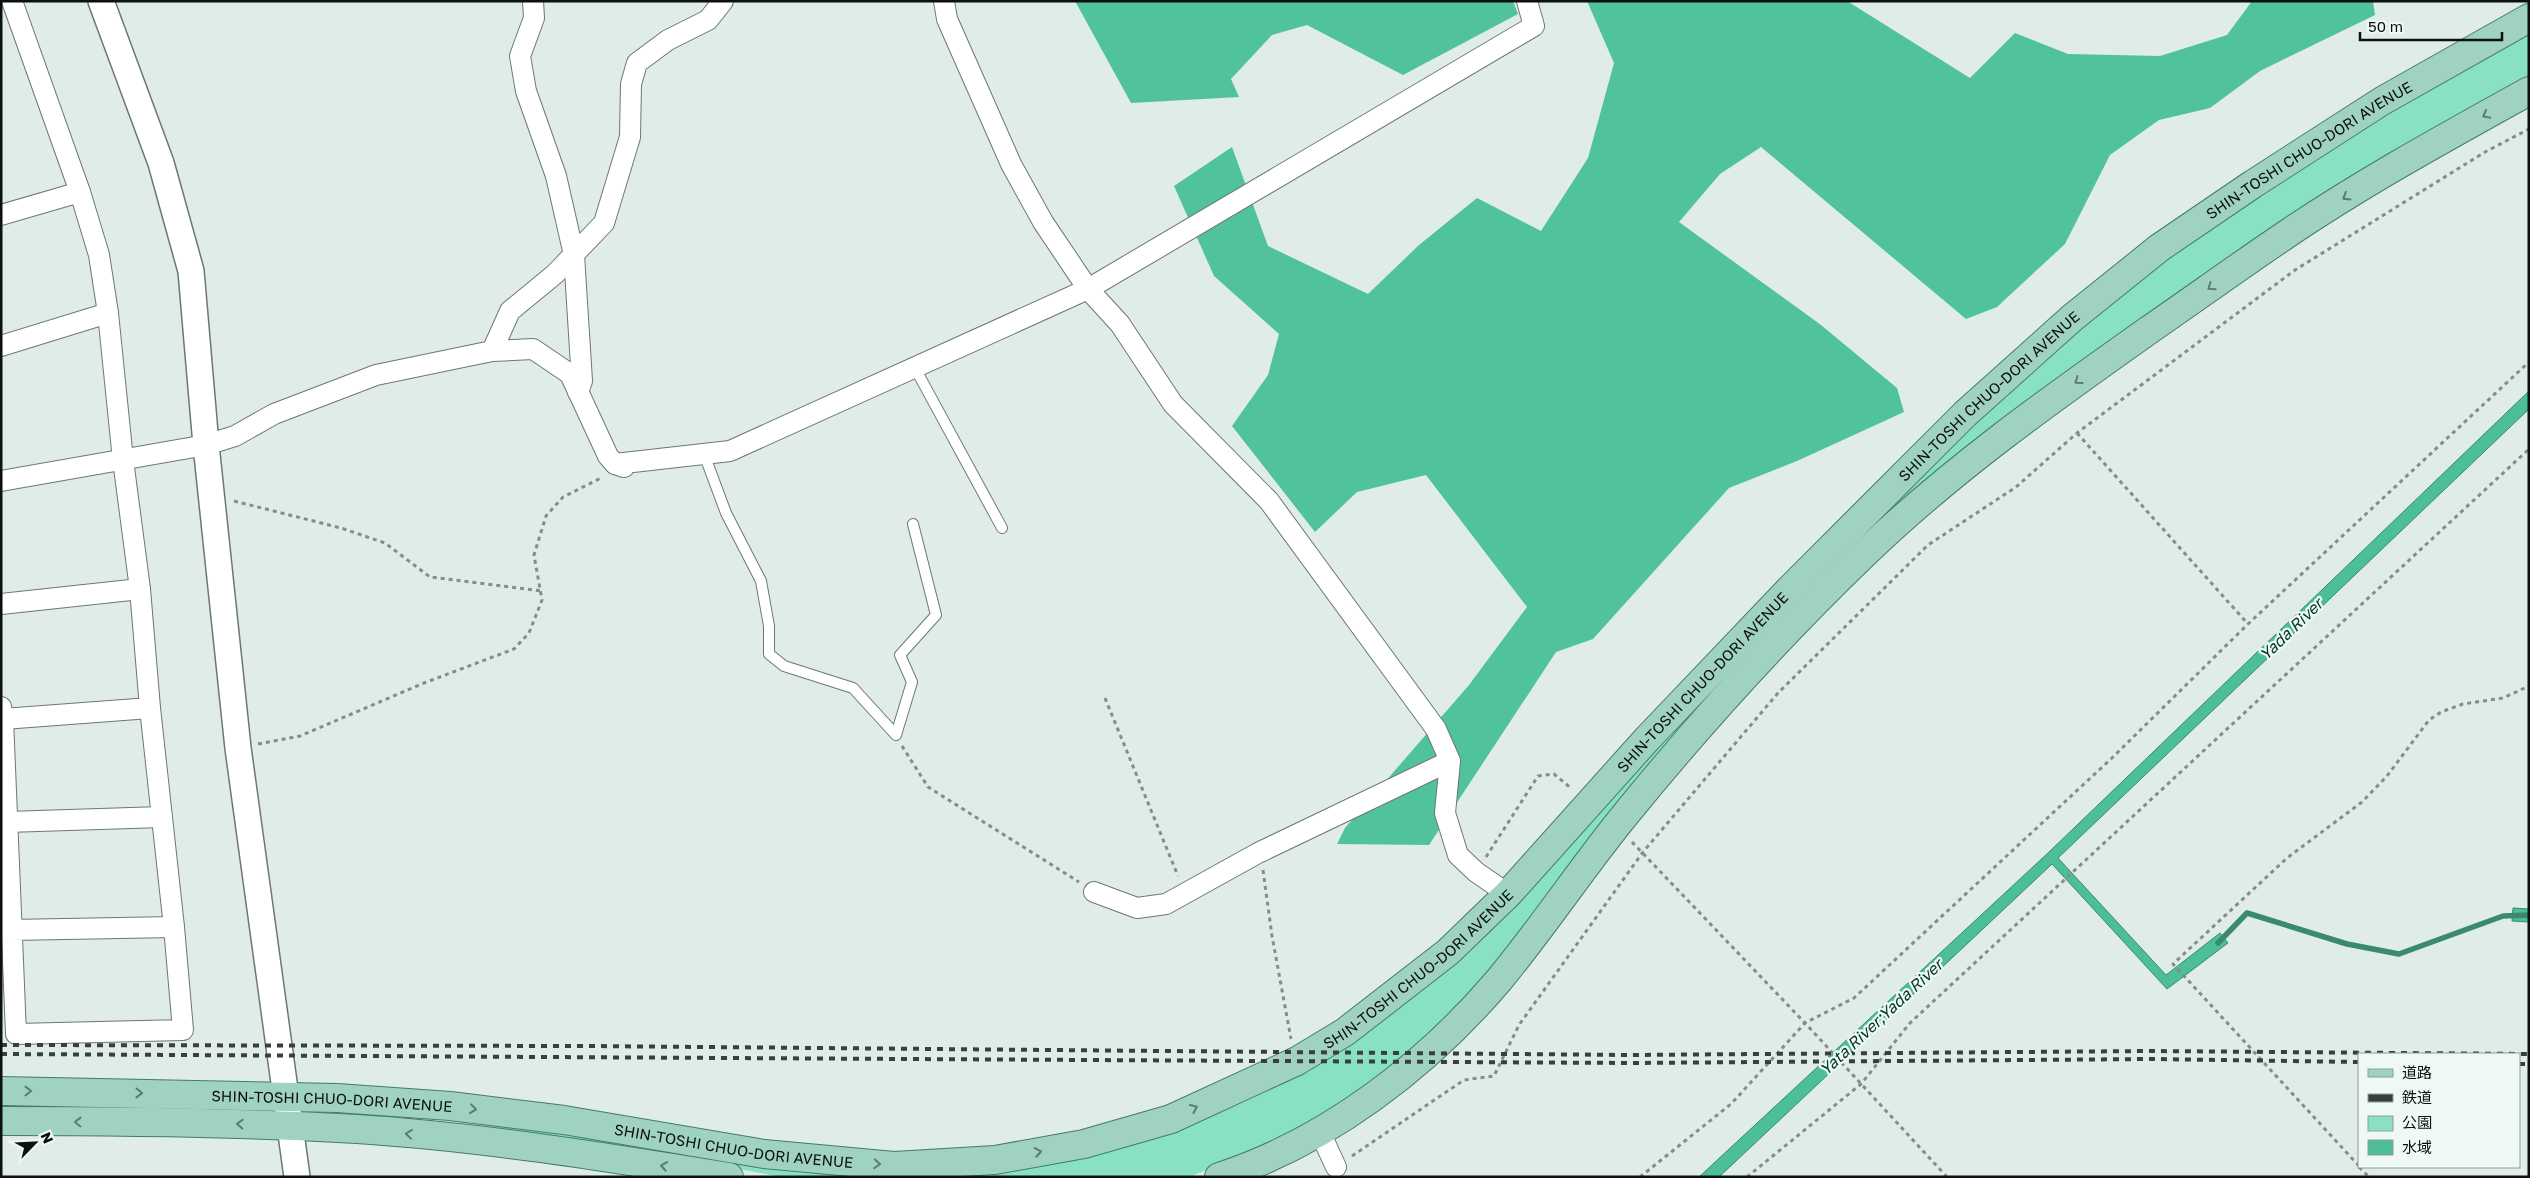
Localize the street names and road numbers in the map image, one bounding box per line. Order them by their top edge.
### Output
street label: SHIN-TOSHI CHUO-DORI AVENUE [2202,77,2415,222]
street label: SHIN-TOSHI CHUO-DORI AVENUE [1894,307,2083,485]
street label: SHIN-TOSHI CHUO-DORI AVENUE [1613,588,1792,776]
street label: SHIN-TOSHI CHUO-DORI AVENUE [1320,885,1517,1052]
street label: SHIN-TOSHI CHUO-DORI AVENUE [211,1086,453,1115]
street label: SHIN-TOSHI CHUO-DORI AVENUE [613,1120,854,1171]

